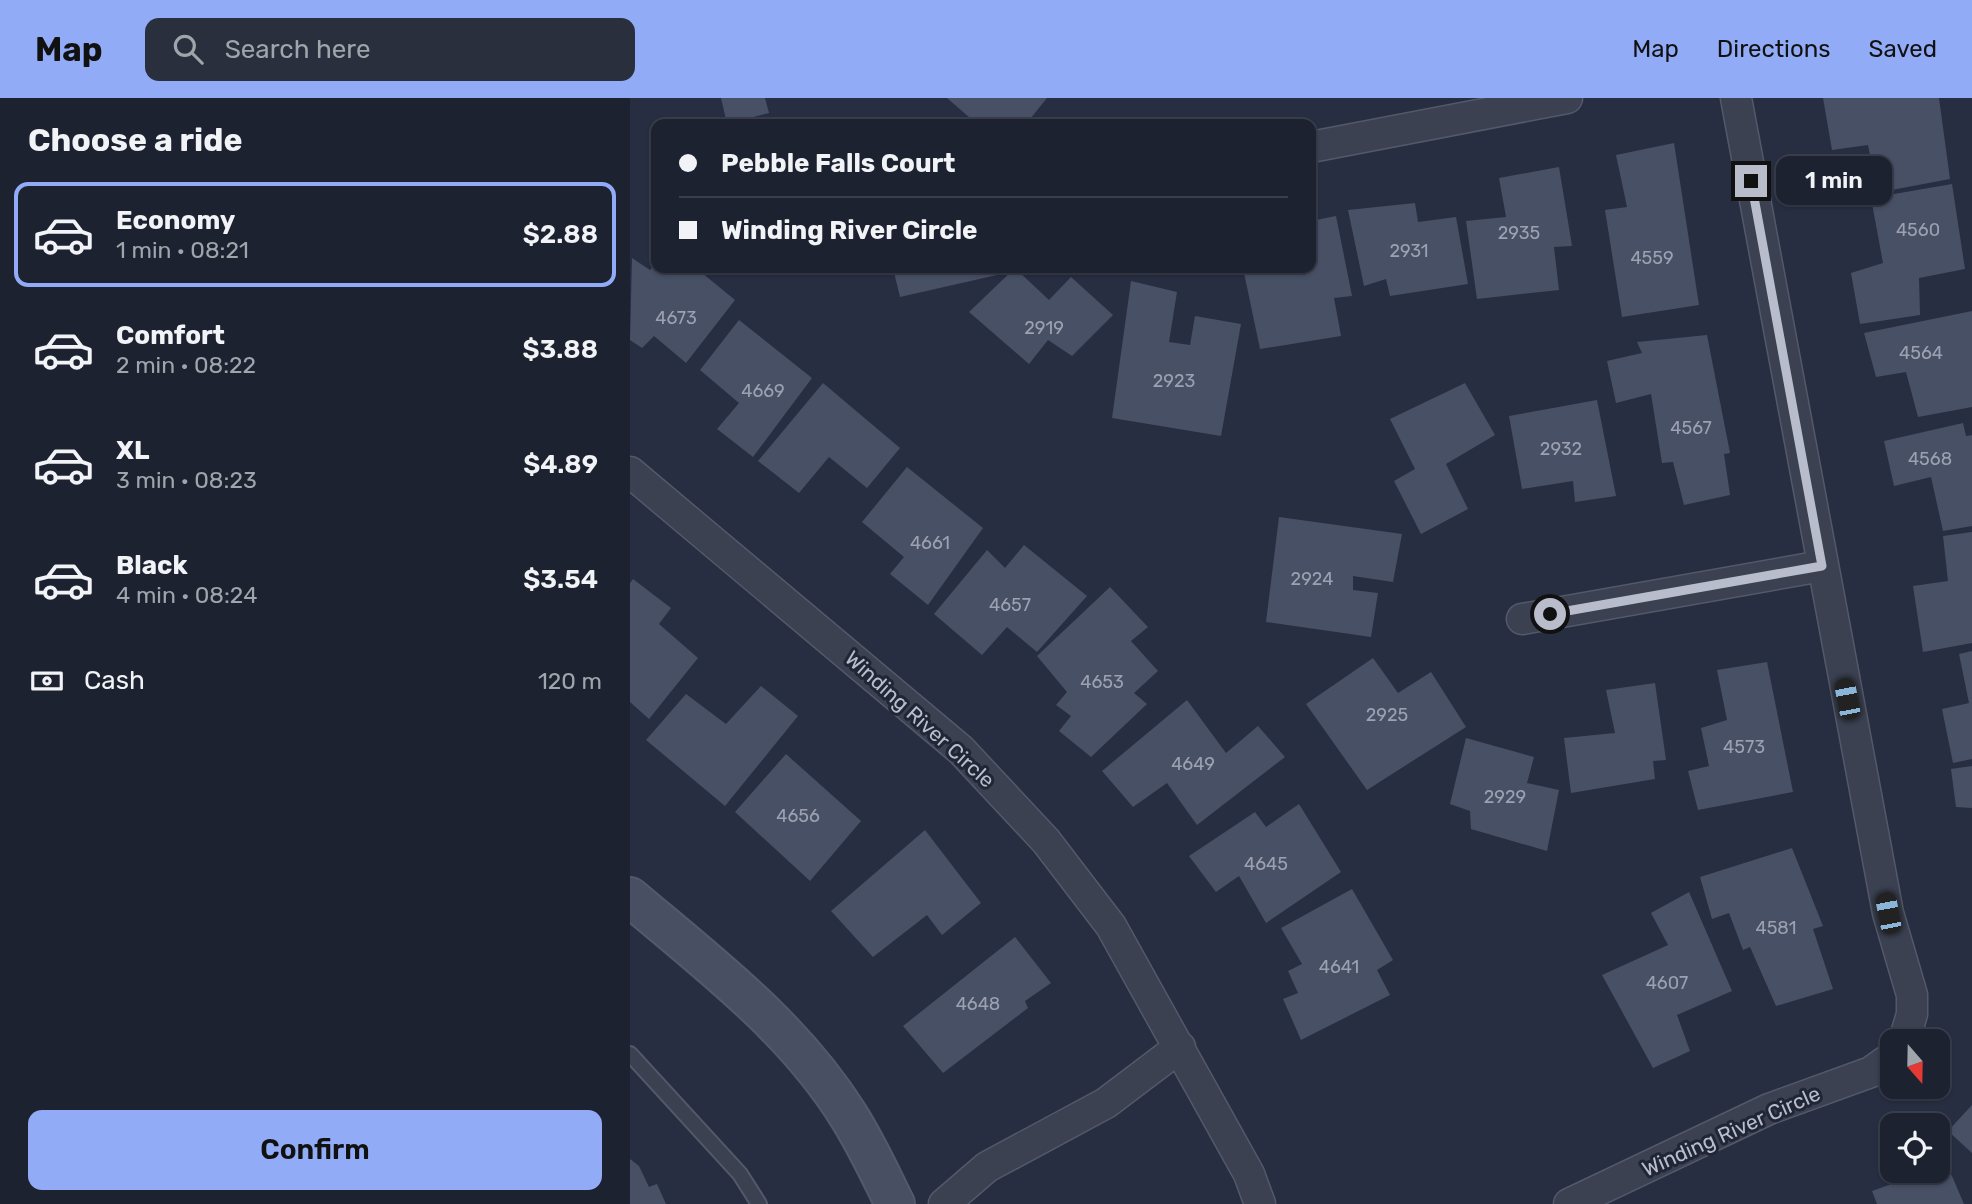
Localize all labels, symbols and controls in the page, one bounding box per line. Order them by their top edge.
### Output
search box [145,18,635,81]
text: Map [35,30,103,69]
icon: search [169,30,207,68]
text: Search here [225,34,370,65]
text: Map [1632,35,1679,63]
text: Directions [1717,35,1830,63]
text: Saved [1868,35,1937,63]
text: Choose a ride [28,121,242,159]
text: Pebble Falls Court [721,148,956,179]
callout: 1 min [1776,156,1891,206]
route end [1735,165,1767,197]
text: 1 min [1805,166,1863,194]
icon: car [32,203,95,266]
text: Economy [116,205,235,236]
text: Winding River Circle [721,215,978,246]
text: $2.88 [523,219,598,250]
house number: 4560 [1896,219,1940,241]
house number: 2935 [1498,222,1540,244]
text: 1 min · 08:21 [116,236,249,264]
house number: 2931 [1389,240,1429,262]
house number: 4559 [1630,247,1674,269]
house number: 4673 [655,307,697,329]
house number: 2919 [1024,317,1064,339]
icon: car [32,318,95,381]
text: Comfort [116,320,225,351]
text: $3.88 [523,334,598,365]
house number: 4564 [1899,342,1943,364]
text: 2 min · 08:22 [116,351,256,379]
house number: 2923 [1153,370,1195,392]
house number: 4669 [741,380,785,402]
house number: 4567 [1670,417,1712,439]
icon: car [32,433,95,496]
text: XL [116,435,149,466]
house number: 2932 [1540,438,1582,460]
house number: 4568 [1908,448,1952,470]
text: $4.89 [523,449,598,480]
text: 3 min · 08:23 [116,466,257,494]
house number: 4661 [910,532,950,554]
icon: car [32,548,95,611]
text: Black [116,550,188,581]
text: $3.54 [523,564,598,595]
house number: 2924 [1291,568,1333,590]
text: 4 min · 08:24 [116,581,257,609]
house number: 4657 [989,594,1031,616]
route start [1534,598,1566,630]
street label: Winding River Circle [840,645,1000,793]
icon: cash [28,662,66,700]
text: Cash [84,665,145,696]
text: 120 m [538,667,602,695]
house number: 4653 [1080,671,1124,693]
car [1833,676,1862,722]
house number: 2925 [1366,704,1408,726]
house number: 4573 [1723,736,1765,758]
house number: 4649 [1171,753,1215,775]
house number: 2929 [1484,786,1526,808]
house number: 4656 [776,805,820,827]
house number: 4645 [1244,853,1288,875]
car [1874,890,1903,936]
house number: 4581 [1755,917,1797,939]
house number: 4641 [1319,956,1359,978]
house number: 4607 [1646,972,1688,994]
house number: 4648 [956,993,1000,1015]
north arrow [1880,1029,1950,1099]
map controls [1880,1029,1950,1183]
street label: Winding River Circle [1638,1080,1824,1182]
button: Confirm [28,1110,602,1190]
button: locate [1880,1113,1950,1183]

